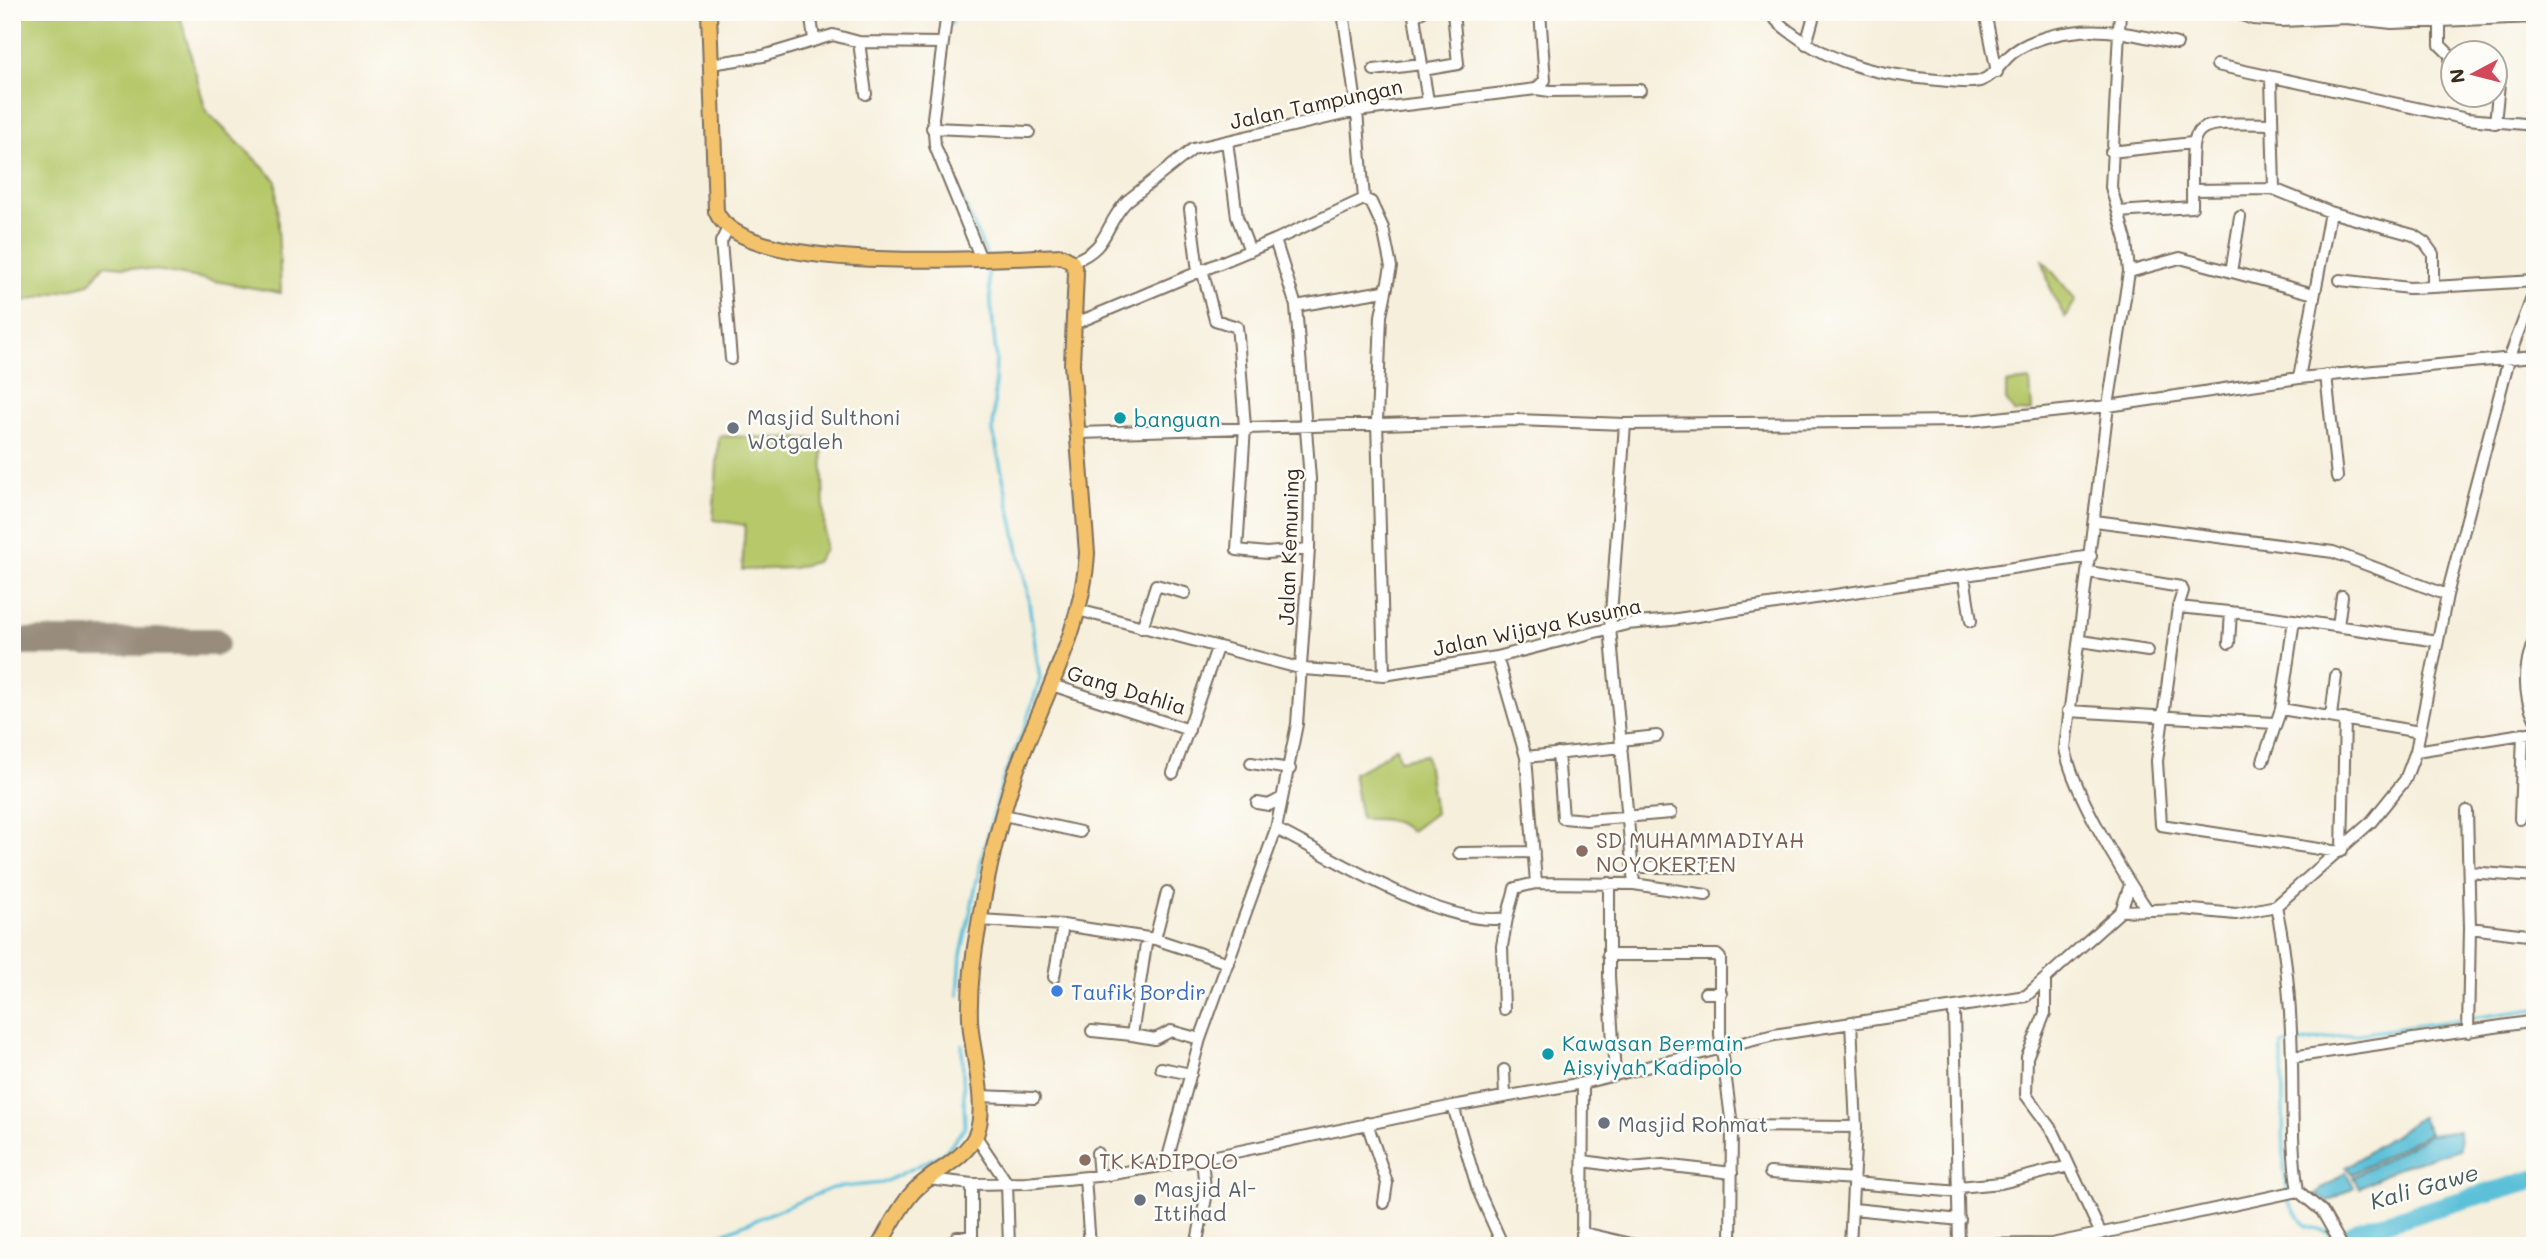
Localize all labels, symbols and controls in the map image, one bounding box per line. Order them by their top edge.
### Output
north arrow [2438,38,2508,108]
text: N [2443,67,2470,85]
street label: Jalan Tampungan [1227,72,1405,134]
place label: Masjid Sulthoni Wotgaleh [747,403,901,454]
place label: banguan [1134,405,1220,432]
marker: banguan [1112,410,1128,426]
marker: Masjid Sulthoni Wotgaleh [725,420,741,436]
street label: Jalan Kemuning [1272,468,1304,626]
street label: Jalan Wijaya Kusuma [1430,591,1644,661]
street label: Gang Dahlia [1064,658,1190,720]
place label: SD MUHAMMADIYAH NOYOKERTEN [1596,826,1804,877]
marker: SD MUHAMMADIYAH NOYOKERTEN [1574,843,1590,859]
place label: Taufik Bordir [1071,978,1206,1005]
marker: Taufik Bordir [1049,983,1065,999]
place label: Kawasan Bermain Aisyiyah Kadipolo [1562,1029,1743,1080]
marker: Kawasan Bermain Aisyiyah Kadipolo [1540,1046,1556,1062]
place label: Masjid Rohmat [1618,1110,1768,1137]
marker: Masjid Rohmat [1596,1115,1612,1131]
place label: TK KADIPOLO [1099,1147,1238,1174]
marker: TK KADIPOLO [1077,1152,1093,1168]
water label: Kali Gawe [2366,1156,2482,1216]
place label: Masjid Al- Ittihad [1154,1175,1256,1226]
marker: Masjid Al- Ittihad [1132,1192,1148,1208]

